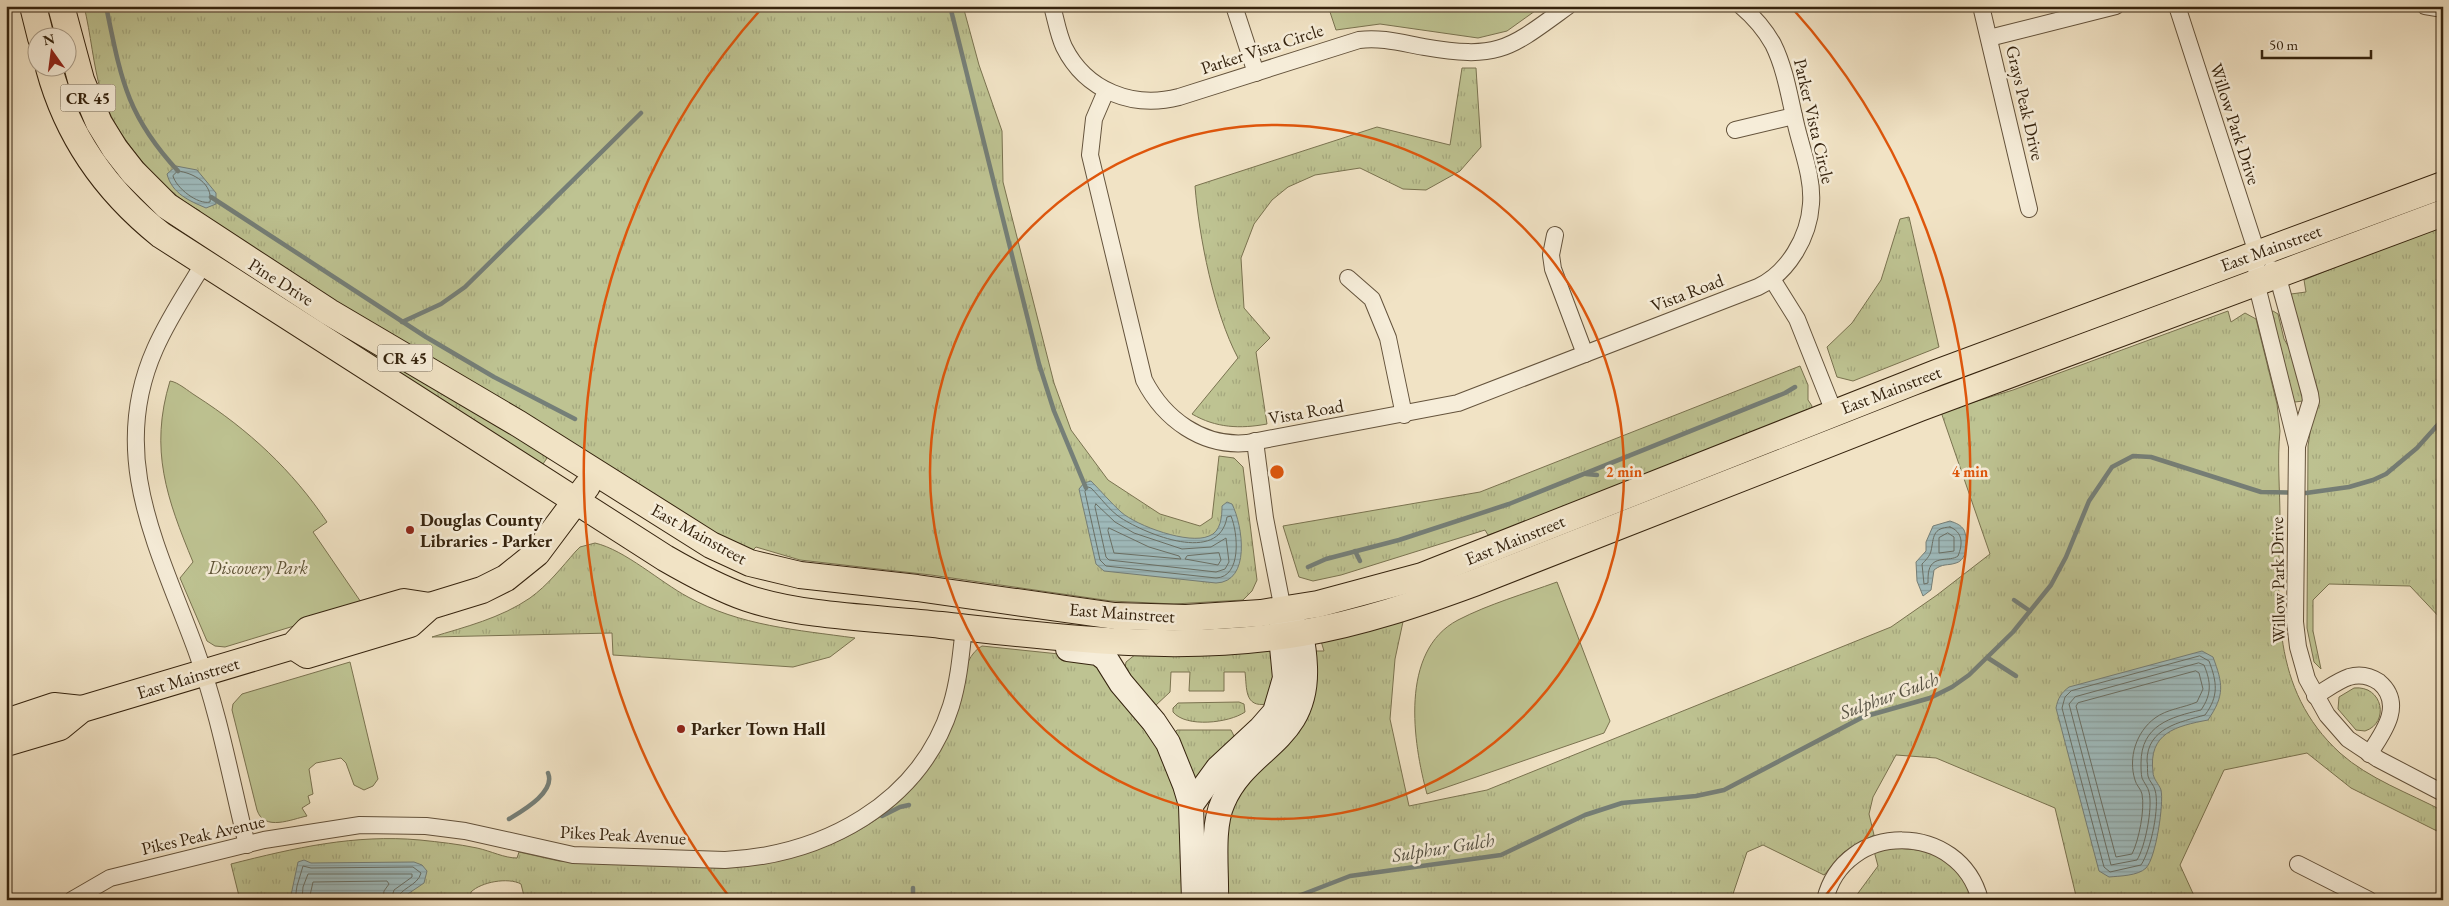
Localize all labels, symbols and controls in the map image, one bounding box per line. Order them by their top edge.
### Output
street label: Parker Vista Circle [1198,18,1326,79]
north arrow [28,28,78,78]
scale bar [2262,28,2370,60]
text: N [41,29,57,49]
text: 50 m [2269,35,2298,54]
street label: Grays Peak Drive [2001,43,2050,163]
street label: Parker Vista Circle [1789,56,1840,186]
street label: Willow Park Drive [2205,60,2266,188]
road number: CR 45 [61,85,116,112]
street label: East Mainstreet [2217,218,2325,276]
street label: Pine Drive [244,253,318,311]
street label: Vista Road [1647,268,1727,317]
road number: CR 45 [378,344,432,372]
street label: East Mainstreet [1837,360,1945,419]
street label: Vista Road [1266,393,1346,429]
text: 2 min [1606,462,1643,481]
text: 4 min [1952,462,1989,481]
centre of rings [1268,463,1286,481]
street label: East Mainstreet [647,498,751,569]
place label: Douglas County Libraries - Parker [420,508,553,552]
street label: East Mainstreet [1461,509,1569,570]
street label: Willow Park Drive [2265,517,2290,643]
marker: Douglas County Libraries - Parker [404,524,416,536]
park label: Discovery Park [207,556,308,580]
street label: East Mainstreet [1068,597,1176,628]
street label: East Mainstreet [134,651,242,704]
water label: Sulphur Gulch [1835,666,1942,725]
place label: Parker Town Hall [691,717,826,740]
marker: Parker Town Hall [675,723,687,735]
street label: Pikes Peak Avenue [139,809,267,860]
street label: Pikes Peak Avenue [559,820,687,849]
water label: Sulphur Gulch [1389,827,1496,868]

